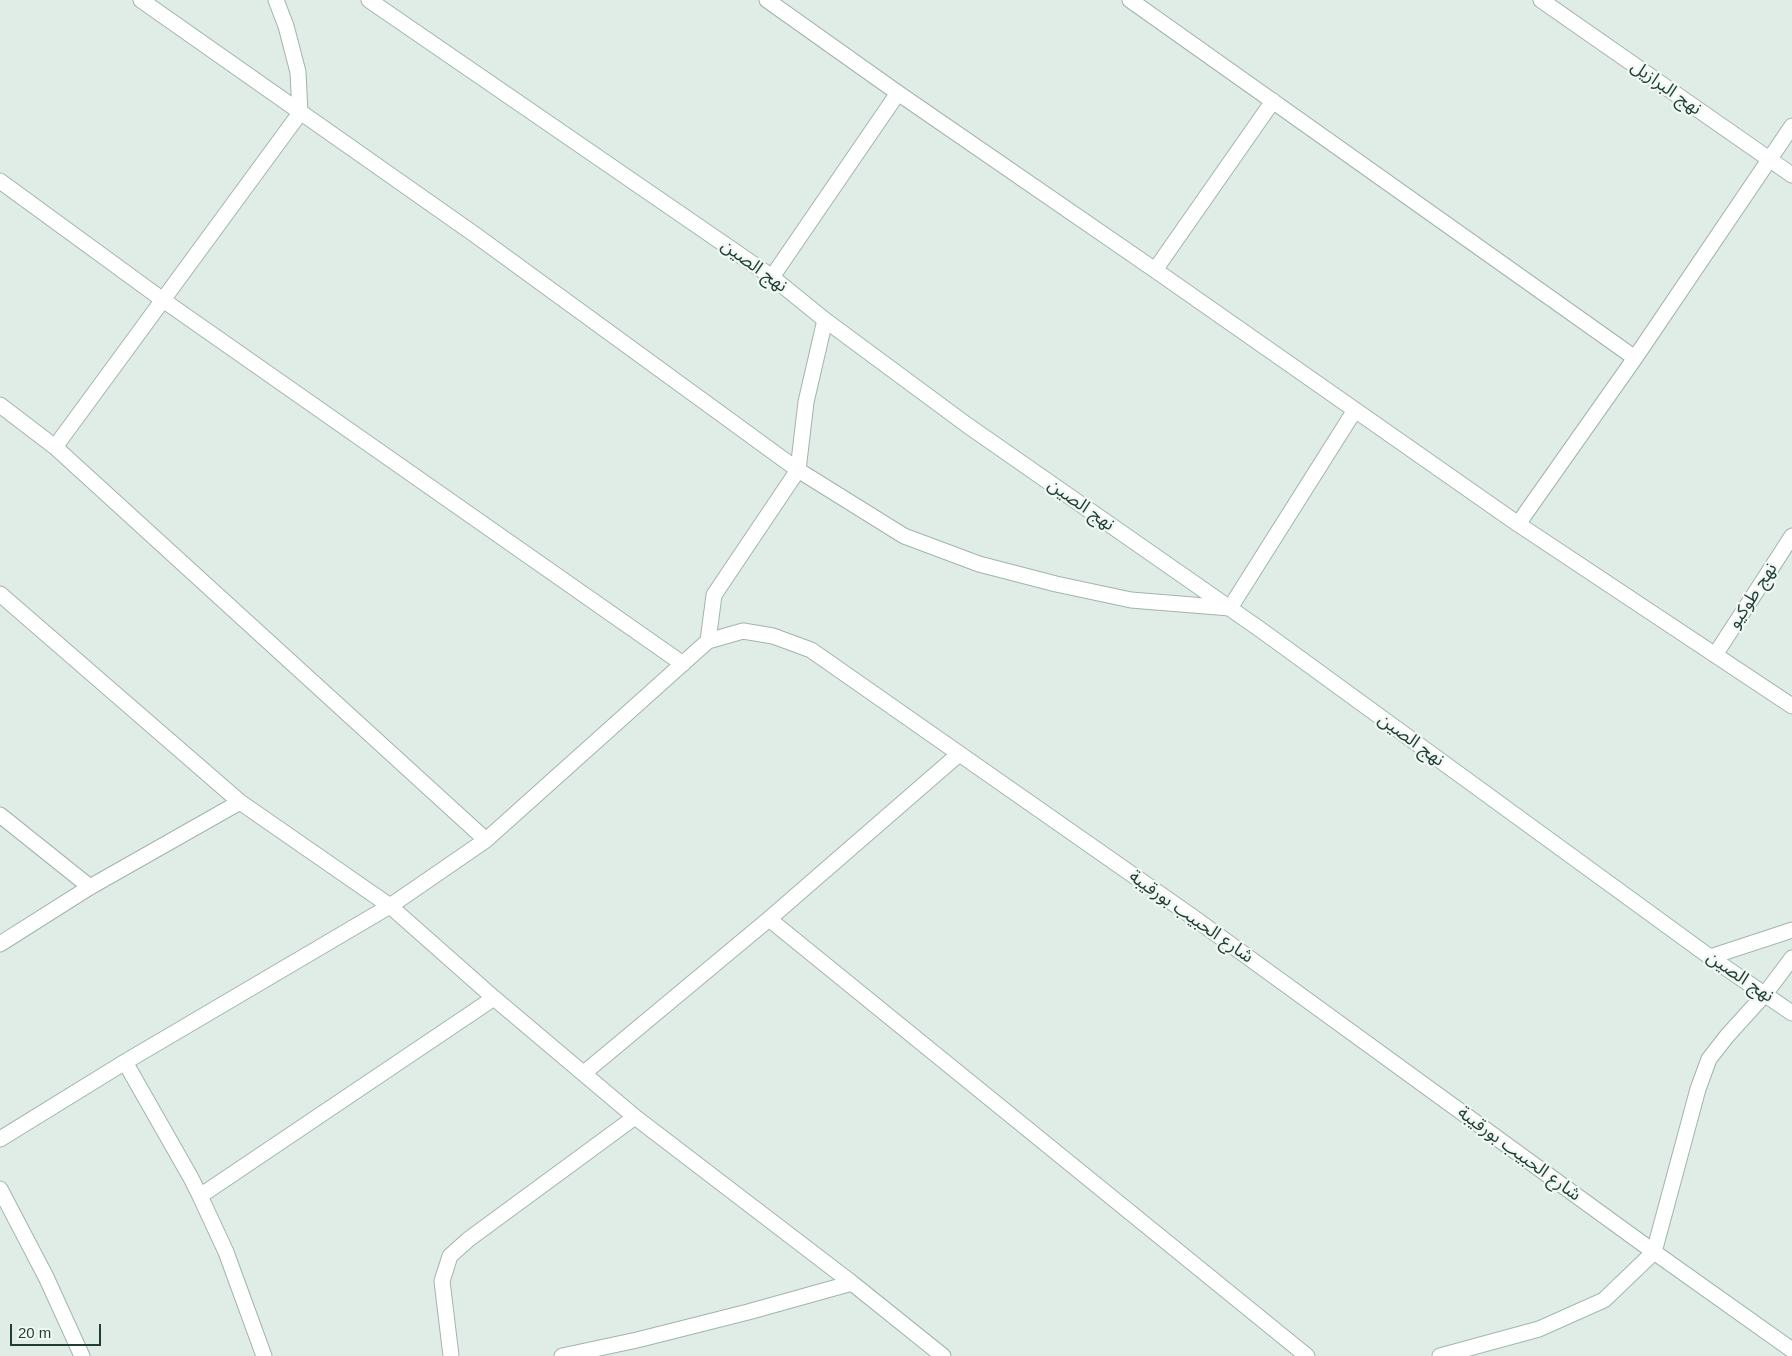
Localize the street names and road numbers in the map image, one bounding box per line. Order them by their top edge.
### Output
street label: نهج البرازيل [1626,56,1706,120]
street label: نهج الصين [717,235,791,297]
street label: نهج الصين [1043,474,1119,536]
street label: نهج طوكيو [1724,559,1782,633]
street label: نهج الصين [1374,709,1448,771]
street label: شارع الحبيب بورقيبة [1125,866,1257,968]
street label: نهج الصين [1702,947,1778,1007]
street label: شارع الحبيب بورقيبة [1453,1102,1585,1206]

